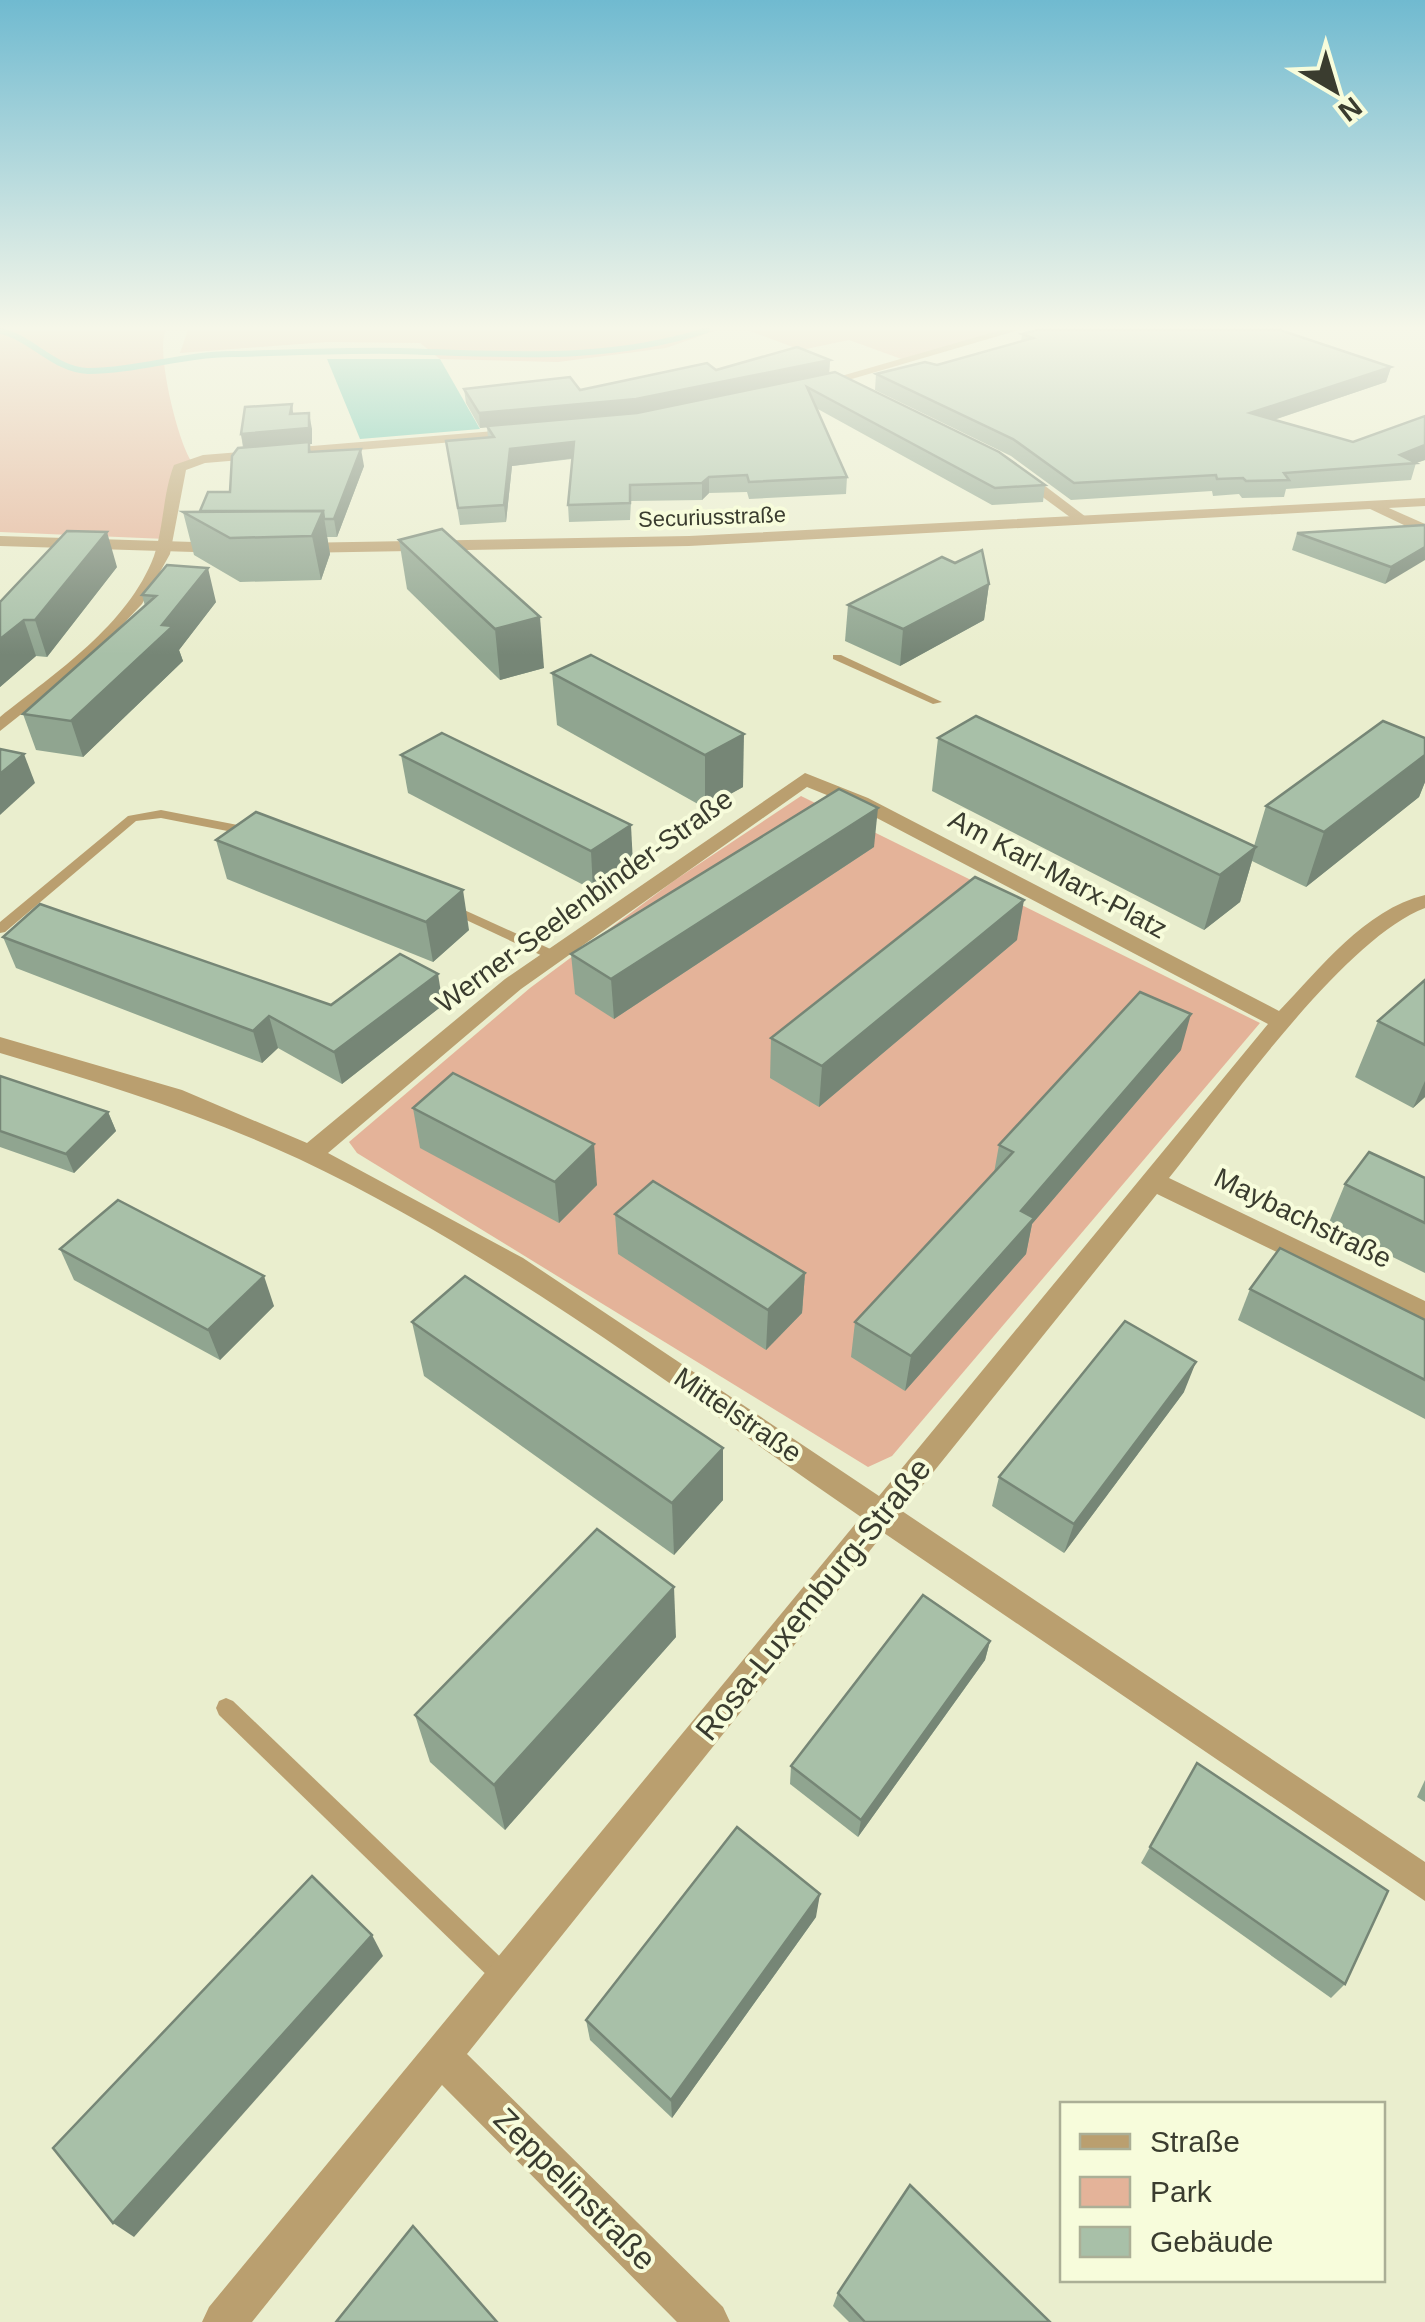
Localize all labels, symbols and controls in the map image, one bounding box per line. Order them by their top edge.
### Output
north arrow [1285,40,1385,140]
text: N [1333,91,1368,128]
street label: Securiusstraße [638,502,786,532]
street label: Werner-Seelenbinder-Straße [430,783,738,1019]
street label: Am Karl-Marx-Platz [944,803,1172,945]
street label: Maybachstraße [1209,1162,1397,1274]
street label: Mittelstraße [669,1361,807,1469]
street label: Rosa-Luxemburg-Straße [688,1451,938,1747]
street label: Zeppelinstraße [487,2101,663,2277]
legend [1060,2102,1385,2282]
text: Straße [1150,2125,1240,2158]
text: Park [1150,2175,1213,2208]
text: Gebäude [1150,2225,1273,2258]

